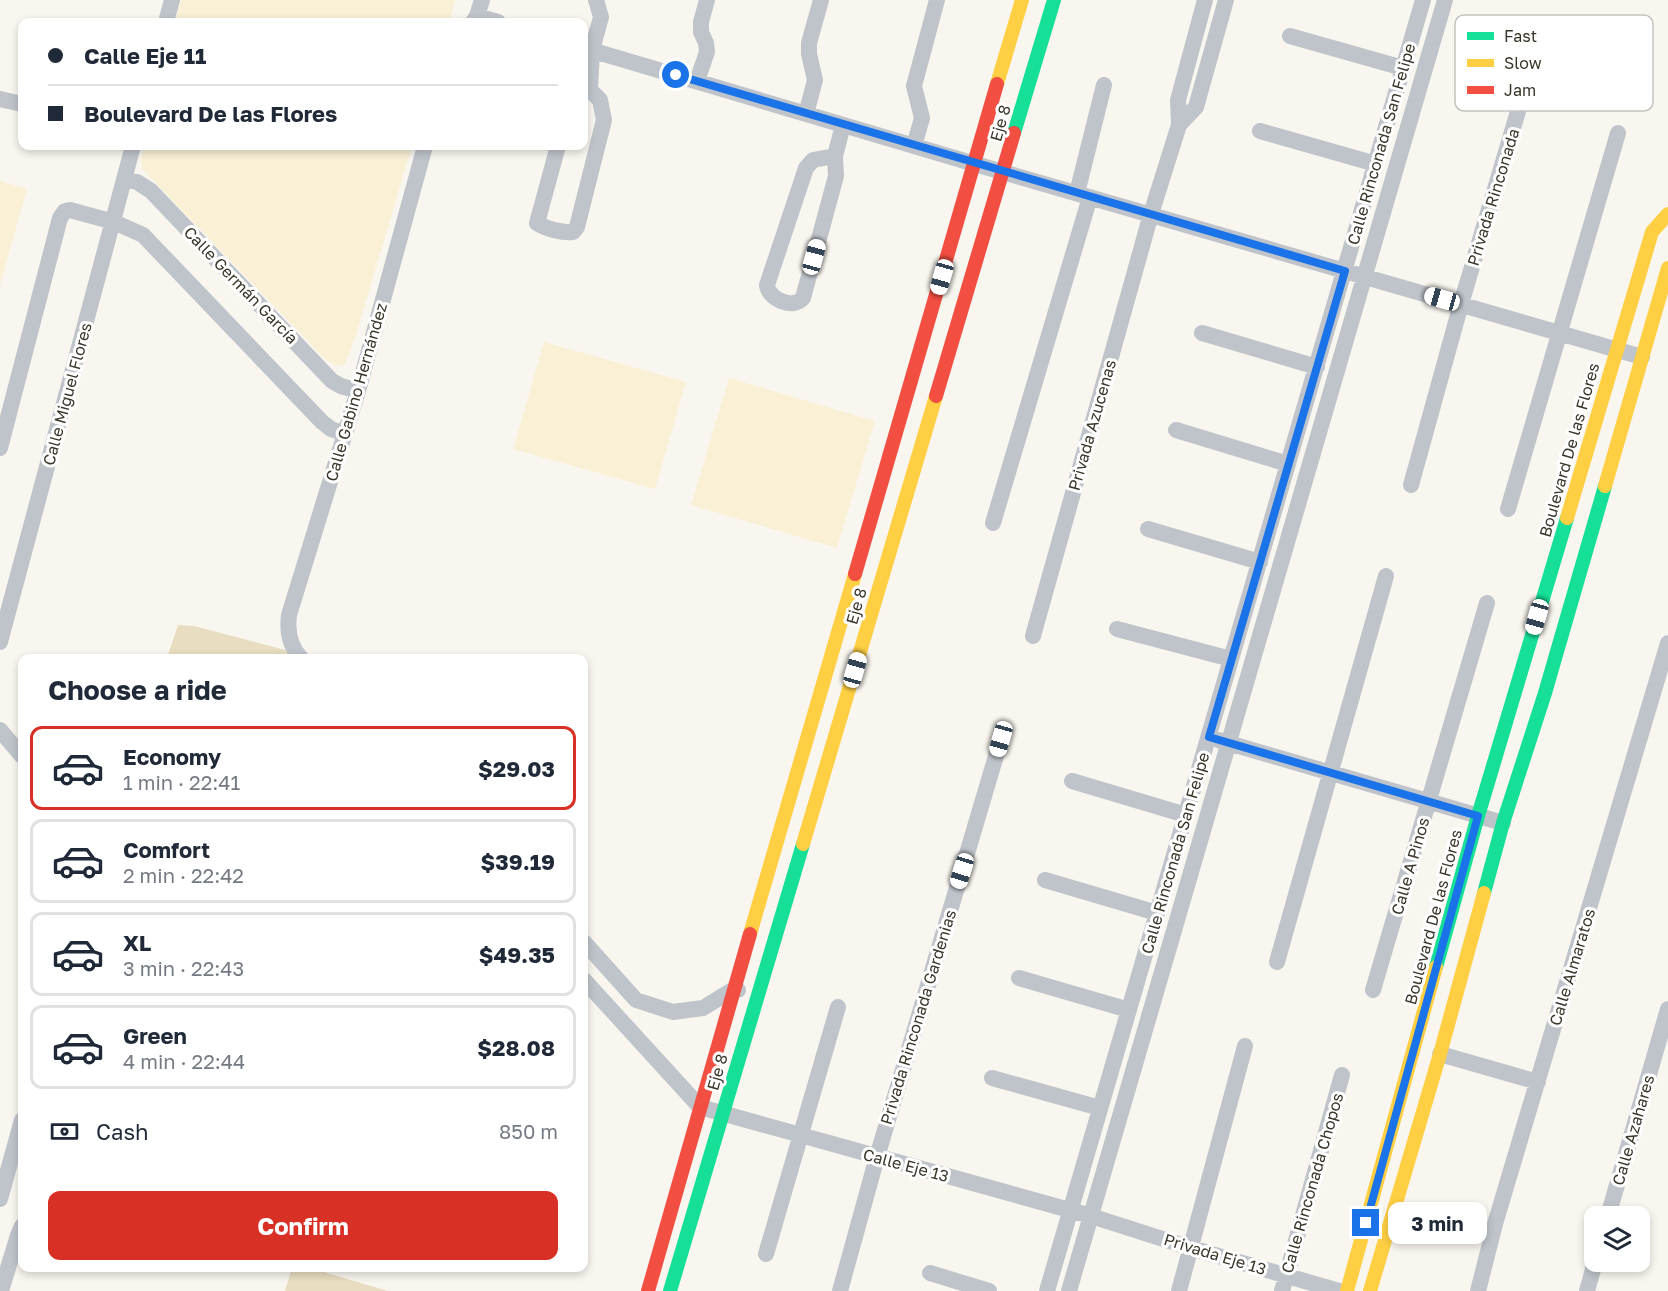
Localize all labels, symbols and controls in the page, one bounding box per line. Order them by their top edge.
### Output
legend [1455,15,1653,111]
text: Fast [1504,26,1537,46]
street label: Calle Rinconada San Felipe [1343,41,1419,247]
text: Calle Eje 11 [84,42,206,69]
text: Slow [1504,53,1542,73]
route start [662,61,689,88]
text: Jam [1504,80,1536,100]
text: Boulevard De las Flores [84,100,337,127]
street label: Eje 8 [985,102,1015,144]
street label: Privada Rinconada [1463,126,1523,268]
street label: Calle Germán García [180,222,302,348]
car [801,237,827,277]
car [928,257,956,297]
car [1422,285,1462,313]
street label: Calle Gabino Hernández [321,300,391,484]
street label: Calle Miguel Flores [38,320,96,468]
street label: Privada Azucenas [1064,357,1120,493]
street label: Boulevard De las Flores [1535,361,1603,539]
street label: Eje 8 [841,585,871,627]
car [1523,597,1551,637]
car [841,650,869,690]
text: Choose a ride [48,674,227,706]
car [987,719,1015,759]
icon: car [51,741,105,795]
text: Economy [123,743,221,770]
street label: Calle Rinconada San Felipe [1137,750,1213,956]
text: $29.03 [478,755,555,782]
text: 1 min · 22:41 [123,770,240,794]
street label: Calle A Pinos [1387,815,1433,917]
street label: Boulevard De las Flores [1400,827,1466,1007]
icon: car [51,834,105,888]
text: Comfort [123,836,210,863]
text: $39.19 [481,848,555,875]
car [948,851,976,891]
text: 2 min · 22:42 [123,863,244,887]
street label: Calle Almaratos [1545,906,1599,1028]
street label: Privada Rinconada Gardenias [876,907,960,1127]
icon: car [51,927,105,981]
text: XL [123,929,151,956]
text: $49.35 [479,941,555,968]
text: 3 min · 22:43 [123,956,244,980]
icon: car [51,1020,105,1074]
text: Green [123,1022,187,1049]
text: $28.08 [477,1034,555,1061]
text: 4 min · 22:44 [123,1049,245,1073]
street label: Eje 8 [702,1051,732,1093]
street label: Calle Azahares [1608,1072,1658,1188]
street label: Calle Rinconada Chopos [1277,1091,1347,1275]
icon: cash [48,1115,81,1148]
text: Cash [96,1118,149,1145]
text: 850 m [499,1119,558,1143]
street label: Calle Eje 13 [861,1144,951,1186]
button: Confirm [48,1191,558,1260]
callout: 3 min [1387,1202,1486,1244]
map controls [1584,1206,1650,1272]
button: layers [1584,1206,1650,1272]
route end [1352,1209,1379,1236]
text: 3 min [1411,1211,1464,1235]
street label: Privada Eje 13 [1161,1229,1269,1279]

